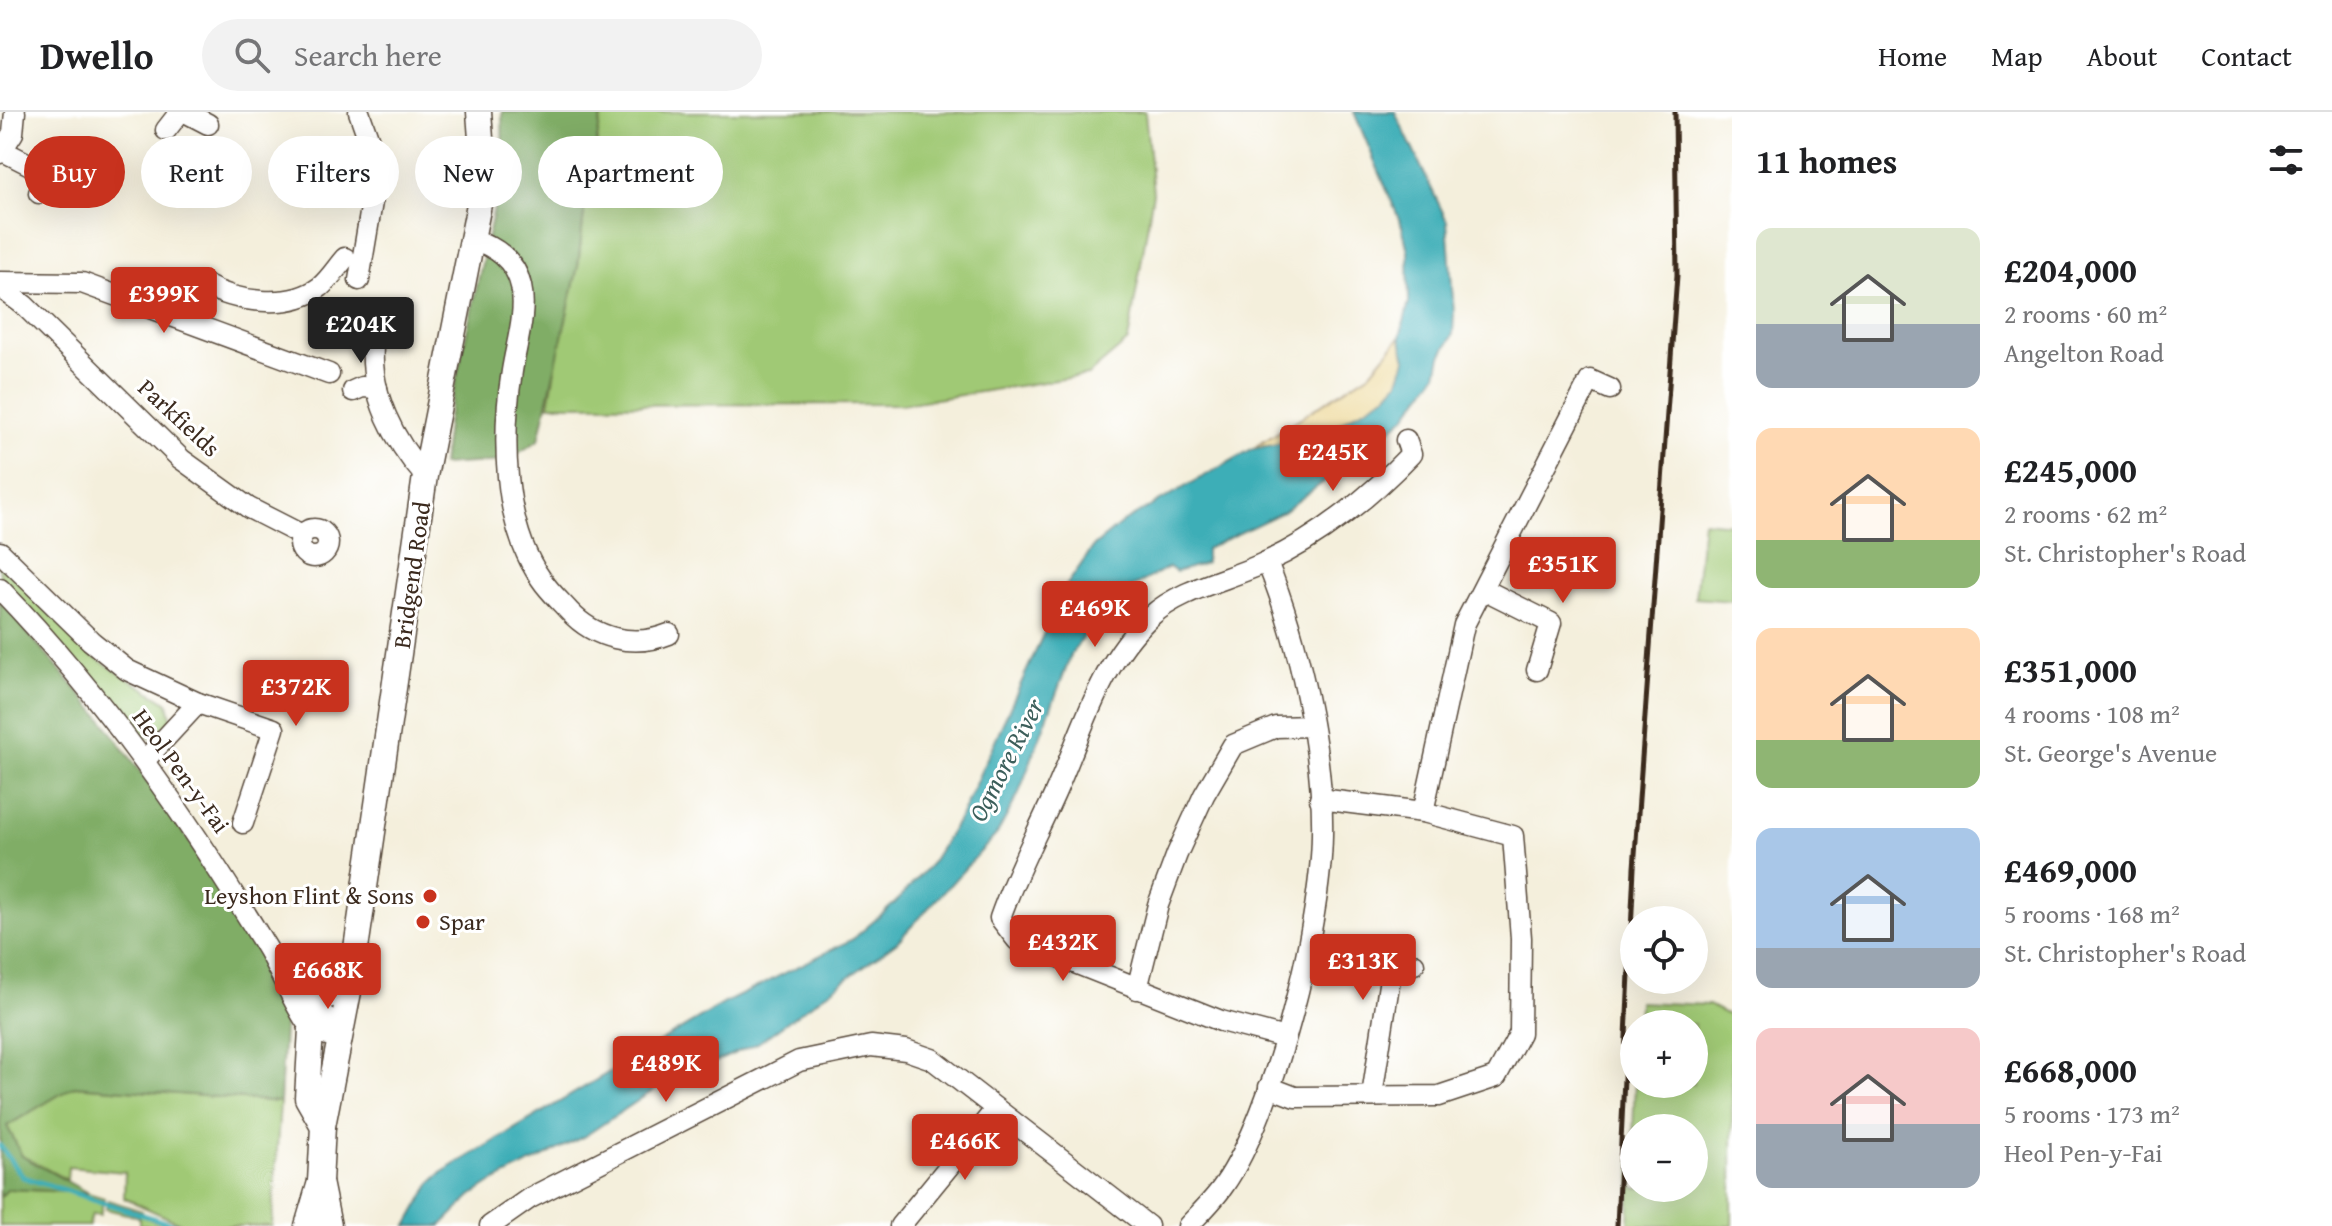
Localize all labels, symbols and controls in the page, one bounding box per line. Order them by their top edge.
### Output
search box [202,19,762,91]
text: Dwello [40,27,154,83]
icon: search [230,33,274,77]
text: Search here [294,33,442,77]
text: Home [1878,35,1947,76]
text: Map [1991,35,2043,76]
text: About [2087,35,2157,76]
text: Contact [2201,35,2292,76]
chip: Buy [24,136,125,208]
chip: Rent [141,136,252,208]
chip: Filters [268,136,399,208]
chip: New [415,136,522,208]
chip: Apartment [538,136,723,208]
text: 11 homes [1756,136,1897,185]
icon: filters [2264,138,2308,182]
text: £204,000 [2004,245,2137,294]
icon: home [1820,260,1916,356]
pin: £399K [108,267,220,335]
text: £399K [129,273,199,312]
text: 2 rooms · 60 m² [2004,294,2167,333]
pin: £204K [305,297,417,365]
text: £204K [326,303,396,342]
text: Angelton Road [2004,333,2164,372]
street label: Parkfields [130,370,228,465]
pin: £245K [1277,425,1389,493]
text: £245K [1298,431,1368,470]
text: £245,000 [2004,445,2137,494]
icon: home [1820,460,1916,556]
text: 2 rooms · 62 m² [2004,494,2167,533]
street label: Bridgend Road [384,499,439,651]
text: St. Christopher's Road [2004,533,2246,572]
pin: £351K [1507,537,1619,605]
text: £351K [1528,543,1598,582]
pin: £469K [1039,581,1151,649]
text: £469K [1060,587,1130,626]
text: £351,000 [2004,645,2137,694]
pin: £372K [240,660,352,728]
icon: home [1820,660,1916,756]
text: £372K [261,666,331,705]
water label: Ogmore River [958,690,1054,828]
text: 4 rooms · 108 m² [2004,694,2180,733]
street label: Heol Pen-y-Fai [124,701,239,840]
text: St. George's Avenue [2004,733,2217,772]
text: £469,000 [2004,845,2137,894]
icon: home [1820,860,1916,956]
place label: Leyshon Flint & Sons [204,878,414,913]
marker: Leyshon Flint & Sons [421,887,439,905]
text: 5 rooms · 168 m² [2004,894,2180,933]
place label: Spar [439,904,485,939]
map controls [1620,906,1708,1202]
button: locate [1620,906,1708,994]
marker: Spar [414,913,432,931]
pin: £432K [1007,915,1119,983]
text: £432K [1028,921,1098,960]
text: St. Christopher's Road [2004,933,2246,972]
pin: £313K [1307,934,1419,1002]
text: £313K [1328,940,1398,979]
pin: £668K [272,943,384,1011]
text: £668K [293,949,363,988]
button: + [1620,1010,1708,1098]
pin: £489K [610,1036,722,1104]
text: £489K [631,1042,701,1081]
text: £668,000 [2004,1045,2137,1094]
icon: home [1820,1060,1916,1156]
text: 5 rooms · 173 m² [2004,1094,2180,1133]
pin: £466K [909,1114,1021,1182]
button: − [1620,1114,1708,1202]
text: £466K [930,1120,1000,1159]
text: Heol Pen-y-Fai [2004,1133,2163,1172]

